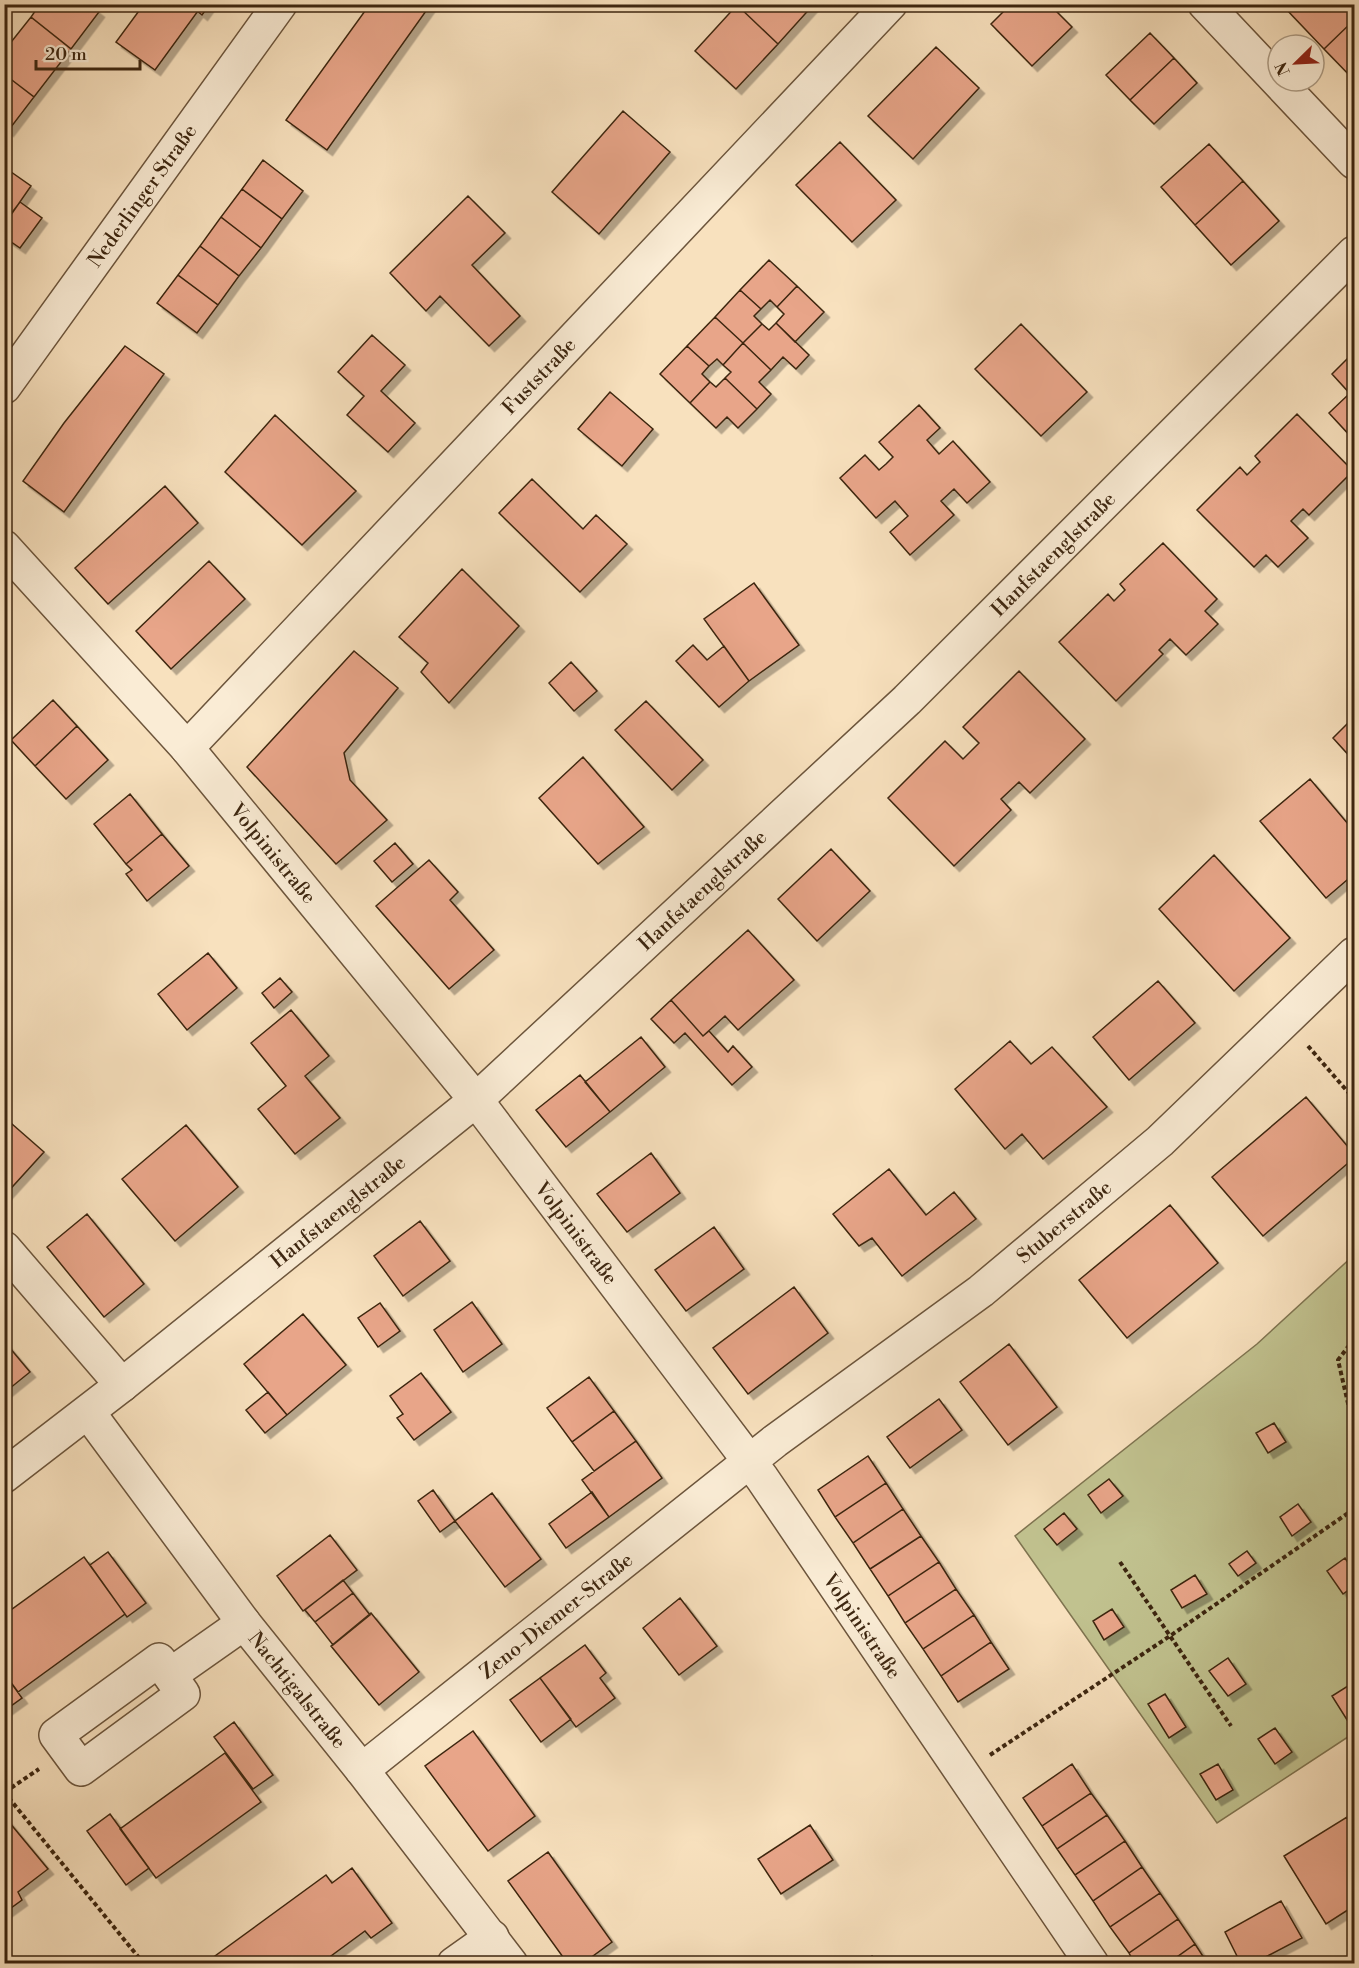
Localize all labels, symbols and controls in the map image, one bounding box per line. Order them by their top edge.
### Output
scale bar [36,33,140,71]
north arrow [1266,33,1326,93]
text: 20 m [45,43,87,66]
text: N [1271,59,1295,79]
street label: Nederlinger Straße [83,120,203,273]
street label: Fuststraße [498,333,582,421]
street label: Hanfstaenglstraße [986,487,1122,623]
street label: Volpinistraße [223,798,321,909]
street label: Hanfstaenglstraße [634,825,773,957]
street label: Hanfstaenglstraße [266,1151,411,1274]
street label: Stuberstraße [1012,1176,1117,1270]
street label: Volpinistraße [528,1177,622,1290]
street label: Zeno-Diemer-Straße [475,1548,638,1685]
street label: Volpinistraße [816,1568,906,1684]
street label: Nachtigalstraße [242,1627,351,1754]

